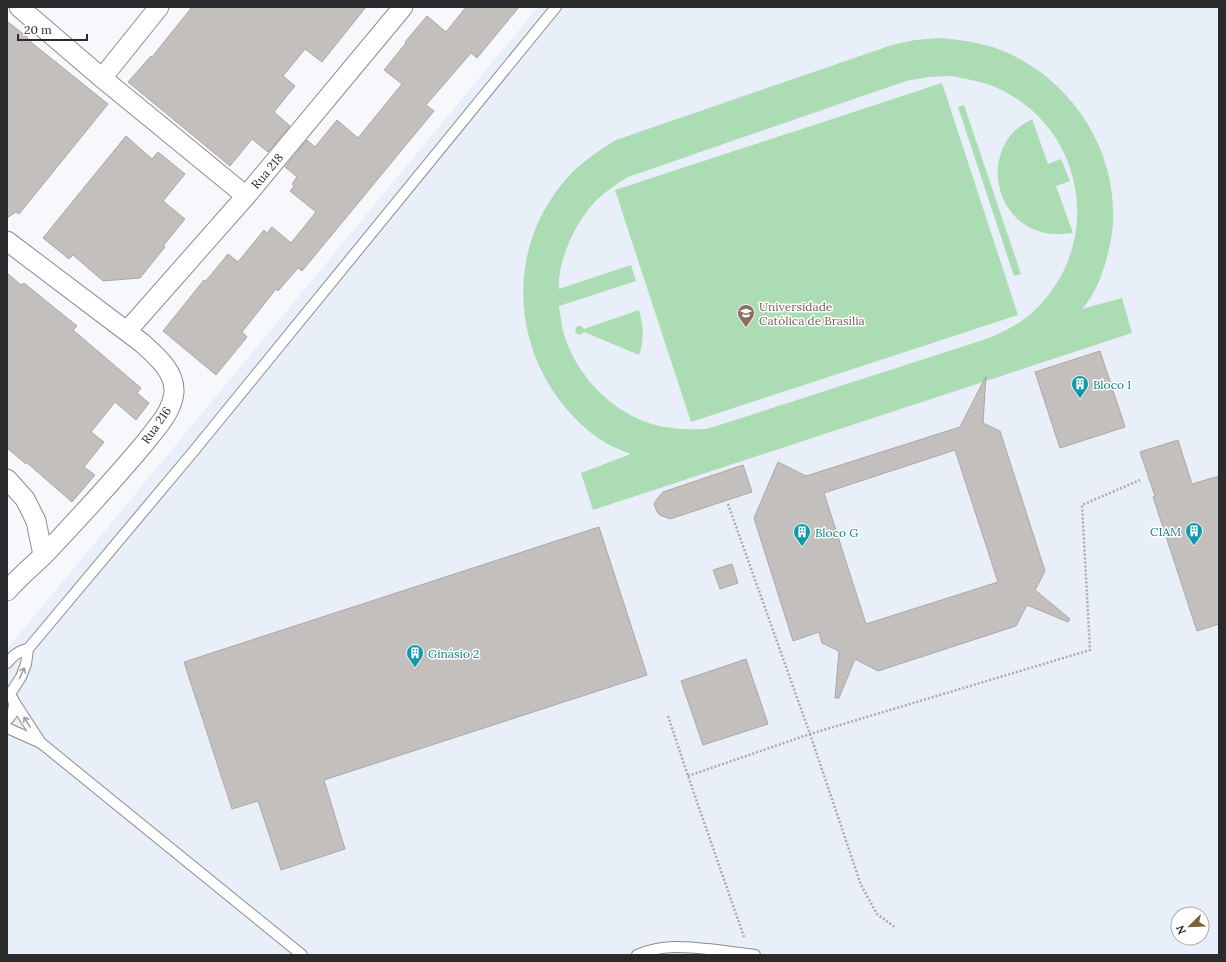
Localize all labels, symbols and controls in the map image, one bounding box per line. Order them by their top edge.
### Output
scale bar [18,16,87,42]
text: 20 m [24,22,52,37]
street label: Rua 218 [248,150,286,192]
place label: Universidade Católica de Brasília [759,299,865,328]
school or university icon: Universidade Católica de Brasília [736,303,756,328]
building icon: Bloco I [1070,374,1090,399]
place label: Bloco I [1093,377,1131,392]
street label: Rua 216 [138,404,174,446]
building icon: CIAM [1184,521,1204,546]
building icon: Bloco G [792,522,812,547]
place label: CIAM [1150,524,1181,539]
place label: Bloco G [815,525,858,540]
building icon: Ginásio 2 [405,643,425,668]
place label: Ginásio 2 [428,646,480,661]
one-way arrow [19,667,26,679]
one-way arrow [23,717,31,728]
north arrow [1170,906,1210,946]
text: N [1172,923,1189,937]

